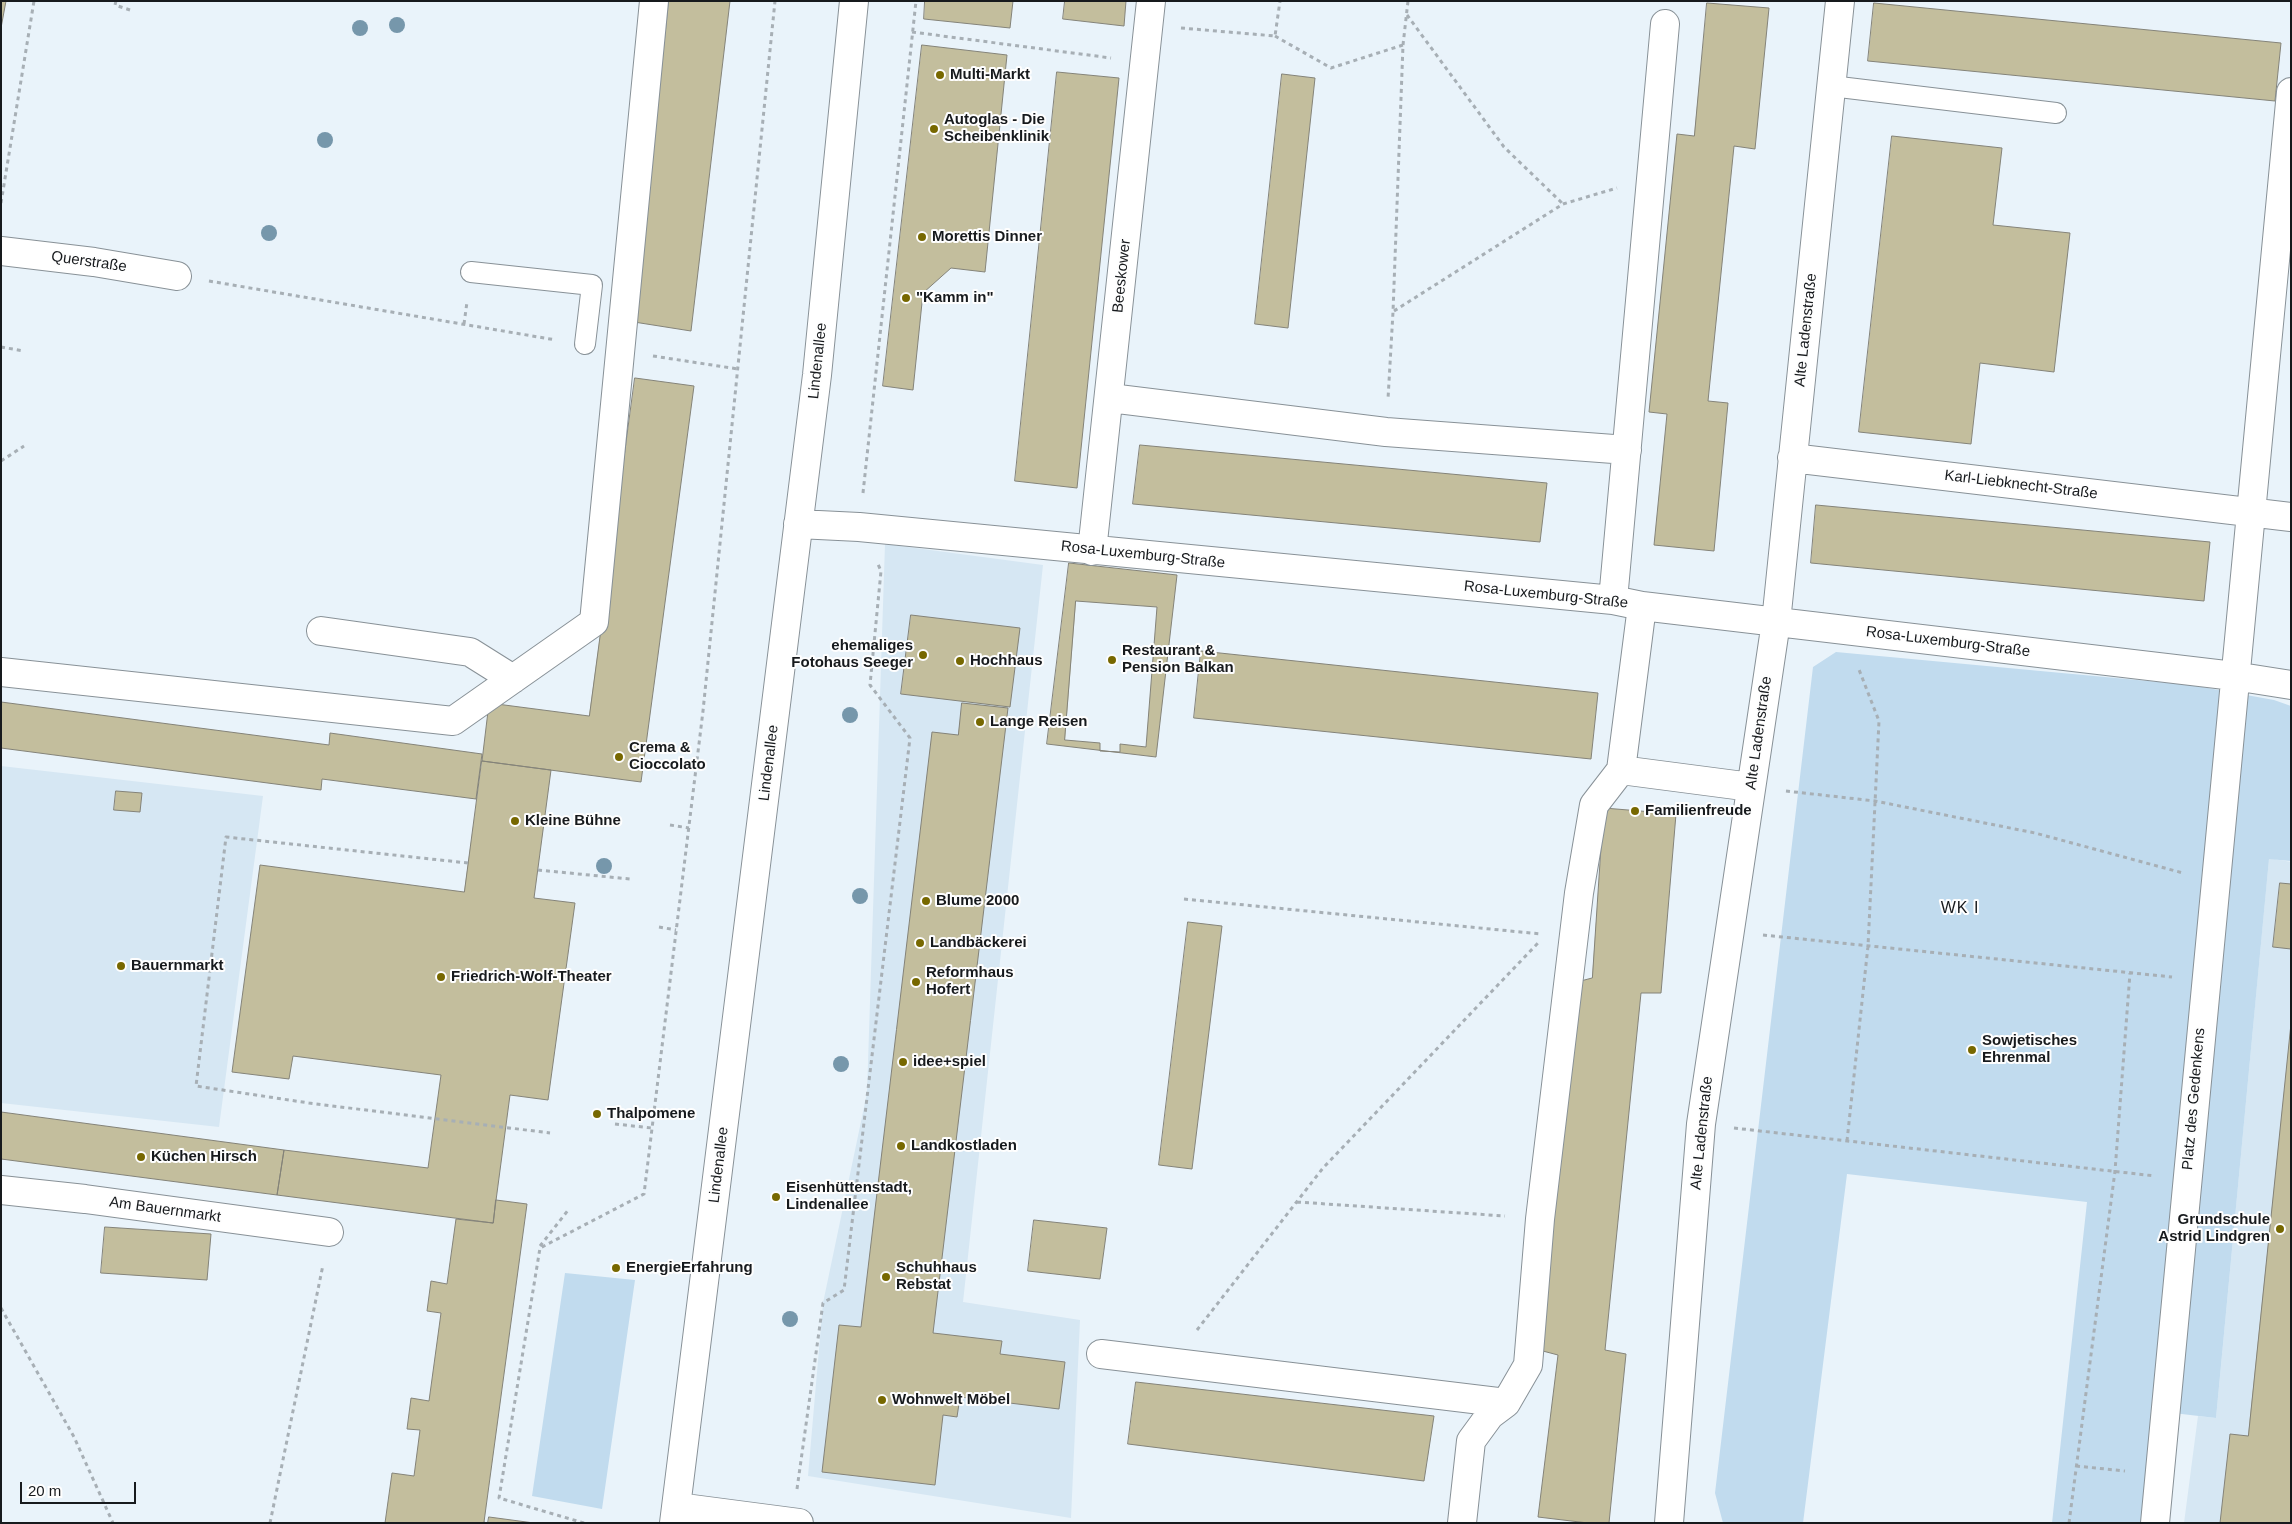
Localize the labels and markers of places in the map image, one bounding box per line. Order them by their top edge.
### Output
place label: Multi-Markt [950,66,1030,84]
marker: Multi-Markt [934,69,946,81]
place label: Autoglas - Die Scheibenklinik [944,111,1049,146]
marker: Autoglas - Die Scheibenklinik [928,123,940,135]
place label: Morettis Dinner [932,228,1042,246]
marker: Morettis Dinner [916,231,928,243]
place label: "Kamm in" [916,289,994,307]
marker: "Kamm in" [900,292,912,304]
place label: ehemaliges Fotohaus Seeger [791,637,913,672]
place label: Restaurant & Pension Balkan [1122,642,1234,677]
marker: ehemaliges Fotohaus Seeger [917,649,929,661]
place label: Hochhaus [970,652,1043,670]
marker: Restaurant & Pension Balkan [1106,654,1118,666]
marker: Hochhaus [954,655,966,667]
place label: Lange Reisen [990,713,1088,731]
marker: Lange Reisen [974,716,986,728]
place label: Crema & Cioccolato [629,739,706,774]
marker: Crema & Cioccolato [613,751,625,763]
place label: Familienfreude [1645,802,1752,820]
marker: Familienfreude [1629,805,1641,817]
place label: Kleine Bühne [525,812,621,830]
marker: Kleine Bühne [509,815,521,827]
place label: Blume 2000 [936,892,1019,910]
marker: Blume 2000 [920,895,932,907]
place label: Landbäckerei [930,934,1027,952]
marker: Landbäckerei [914,937,926,949]
place label: Bauernmarkt [131,957,224,975]
marker: Bauernmarkt [115,960,127,972]
place label: Reformhaus Hofert [926,964,1014,999]
place label: Friedrich-Wolf-Theater [451,968,612,986]
marker: Friedrich-Wolf-Theater [435,971,447,983]
marker: Reformhaus Hofert [910,976,922,988]
place label: Sowjetisches Ehrenmal [1982,1032,2077,1067]
marker: Sowjetisches Ehrenmal [1966,1044,1978,1056]
place label: idee+spiel [913,1053,986,1071]
marker: idee+spiel [897,1056,909,1068]
place label: Thalpomene [607,1105,695,1123]
marker: Thalpomene [591,1108,603,1120]
place label: Landkostladen [911,1137,1017,1155]
marker: Landkostladen [895,1140,907,1152]
place label: Küchen Hirsch [151,1148,257,1166]
marker: Küchen Hirsch [135,1151,147,1163]
place label: Eisenhüttenstadt, Lindenallee [786,1179,912,1214]
marker: Eisenhüttenstadt, Lindenallee [770,1191,782,1203]
place label: Grundschule Astrid Lindgren [2158,1211,2270,1246]
marker: Grundschule Astrid Lindgren [2274,1223,2286,1235]
place label: EnergieErfahrung [626,1259,753,1277]
place label: Schuhhaus Rebstat [896,1259,977,1294]
marker: EnergieErfahrung [610,1262,622,1274]
marker: Schuhhaus Rebstat [880,1271,892,1283]
place label: Wohnwelt Möbel [892,1391,1010,1409]
marker: Wohnwelt Möbel [876,1394,888,1406]

